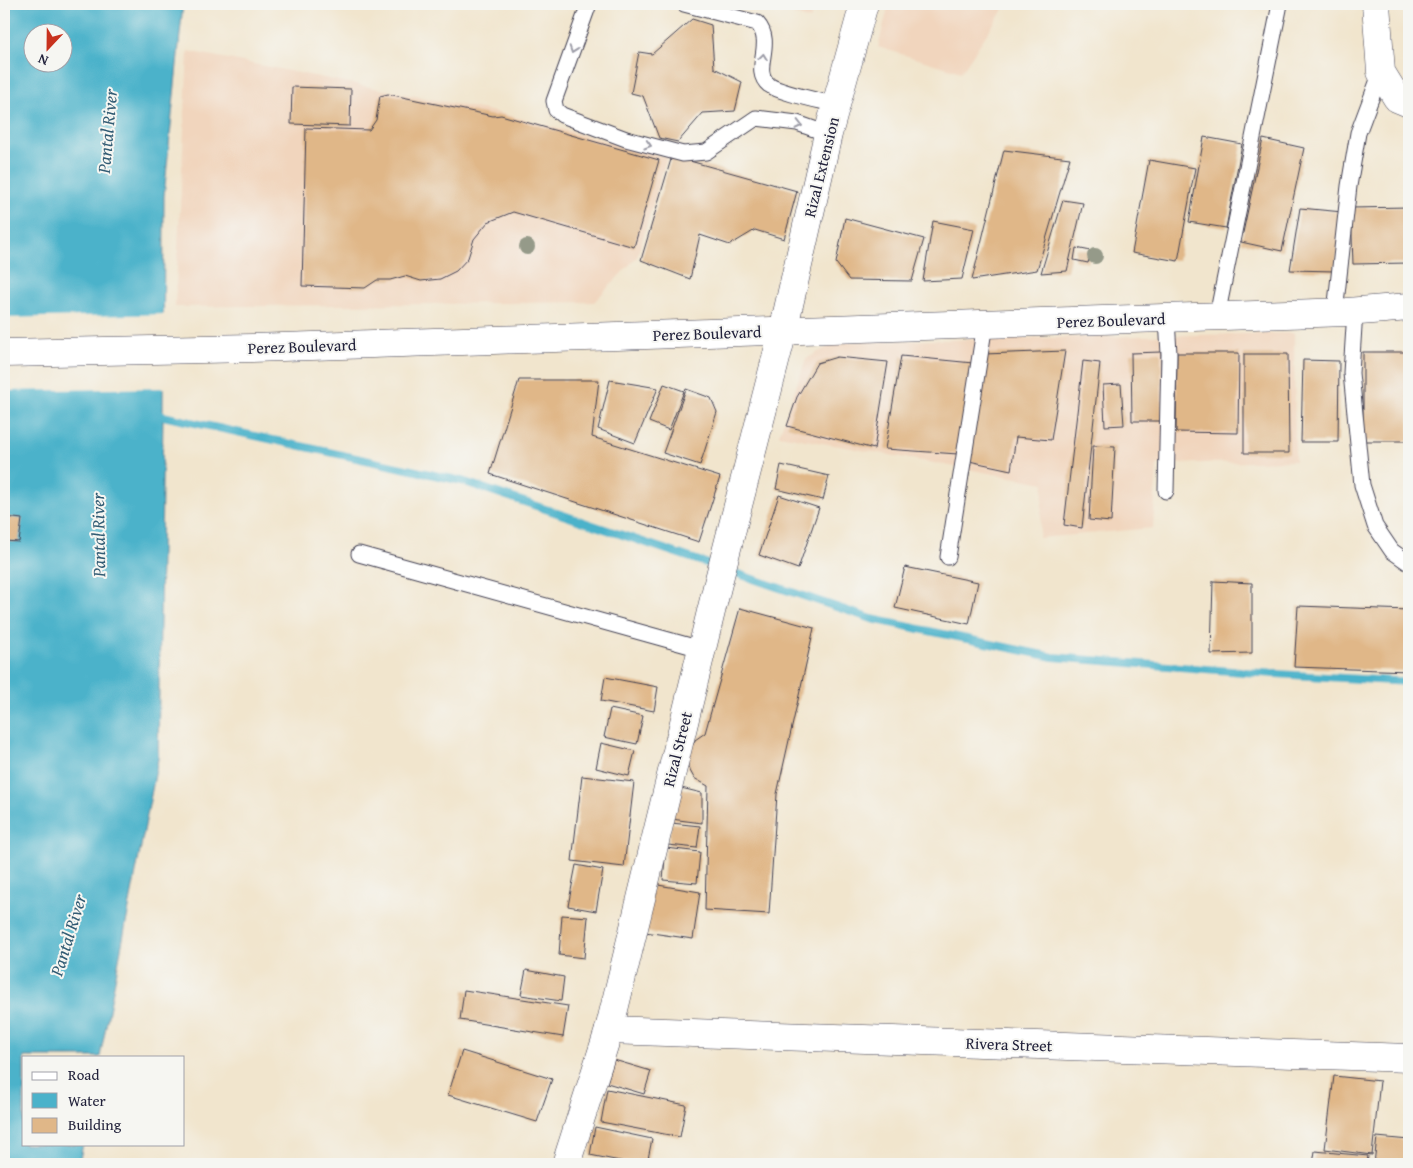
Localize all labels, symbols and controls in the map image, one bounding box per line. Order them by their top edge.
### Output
north arrow [22,22,72,72]
one-way arrow [569,45,579,53]
text: N [34,49,51,71]
one-way arrow [757,53,768,61]
water label: Pantal River [90,86,124,175]
street label: Rizal Extension [797,114,845,220]
one-way arrow [794,119,802,129]
one-way arrow [644,139,652,150]
street label: Perez Boulevard [1056,306,1166,334]
street label: Perez Boulevard [652,319,762,347]
street label: Perez Boulevard [247,332,357,360]
water label: Pantal River [84,491,112,578]
street label: Rizal Street [656,709,698,789]
water label: Pantal River [42,889,94,980]
street label: Rivera Street [965,1030,1053,1058]
legend [22,1056,185,1146]
text: Road [68,1064,99,1085]
text: Water [68,1090,106,1111]
text: Building [68,1114,122,1135]

